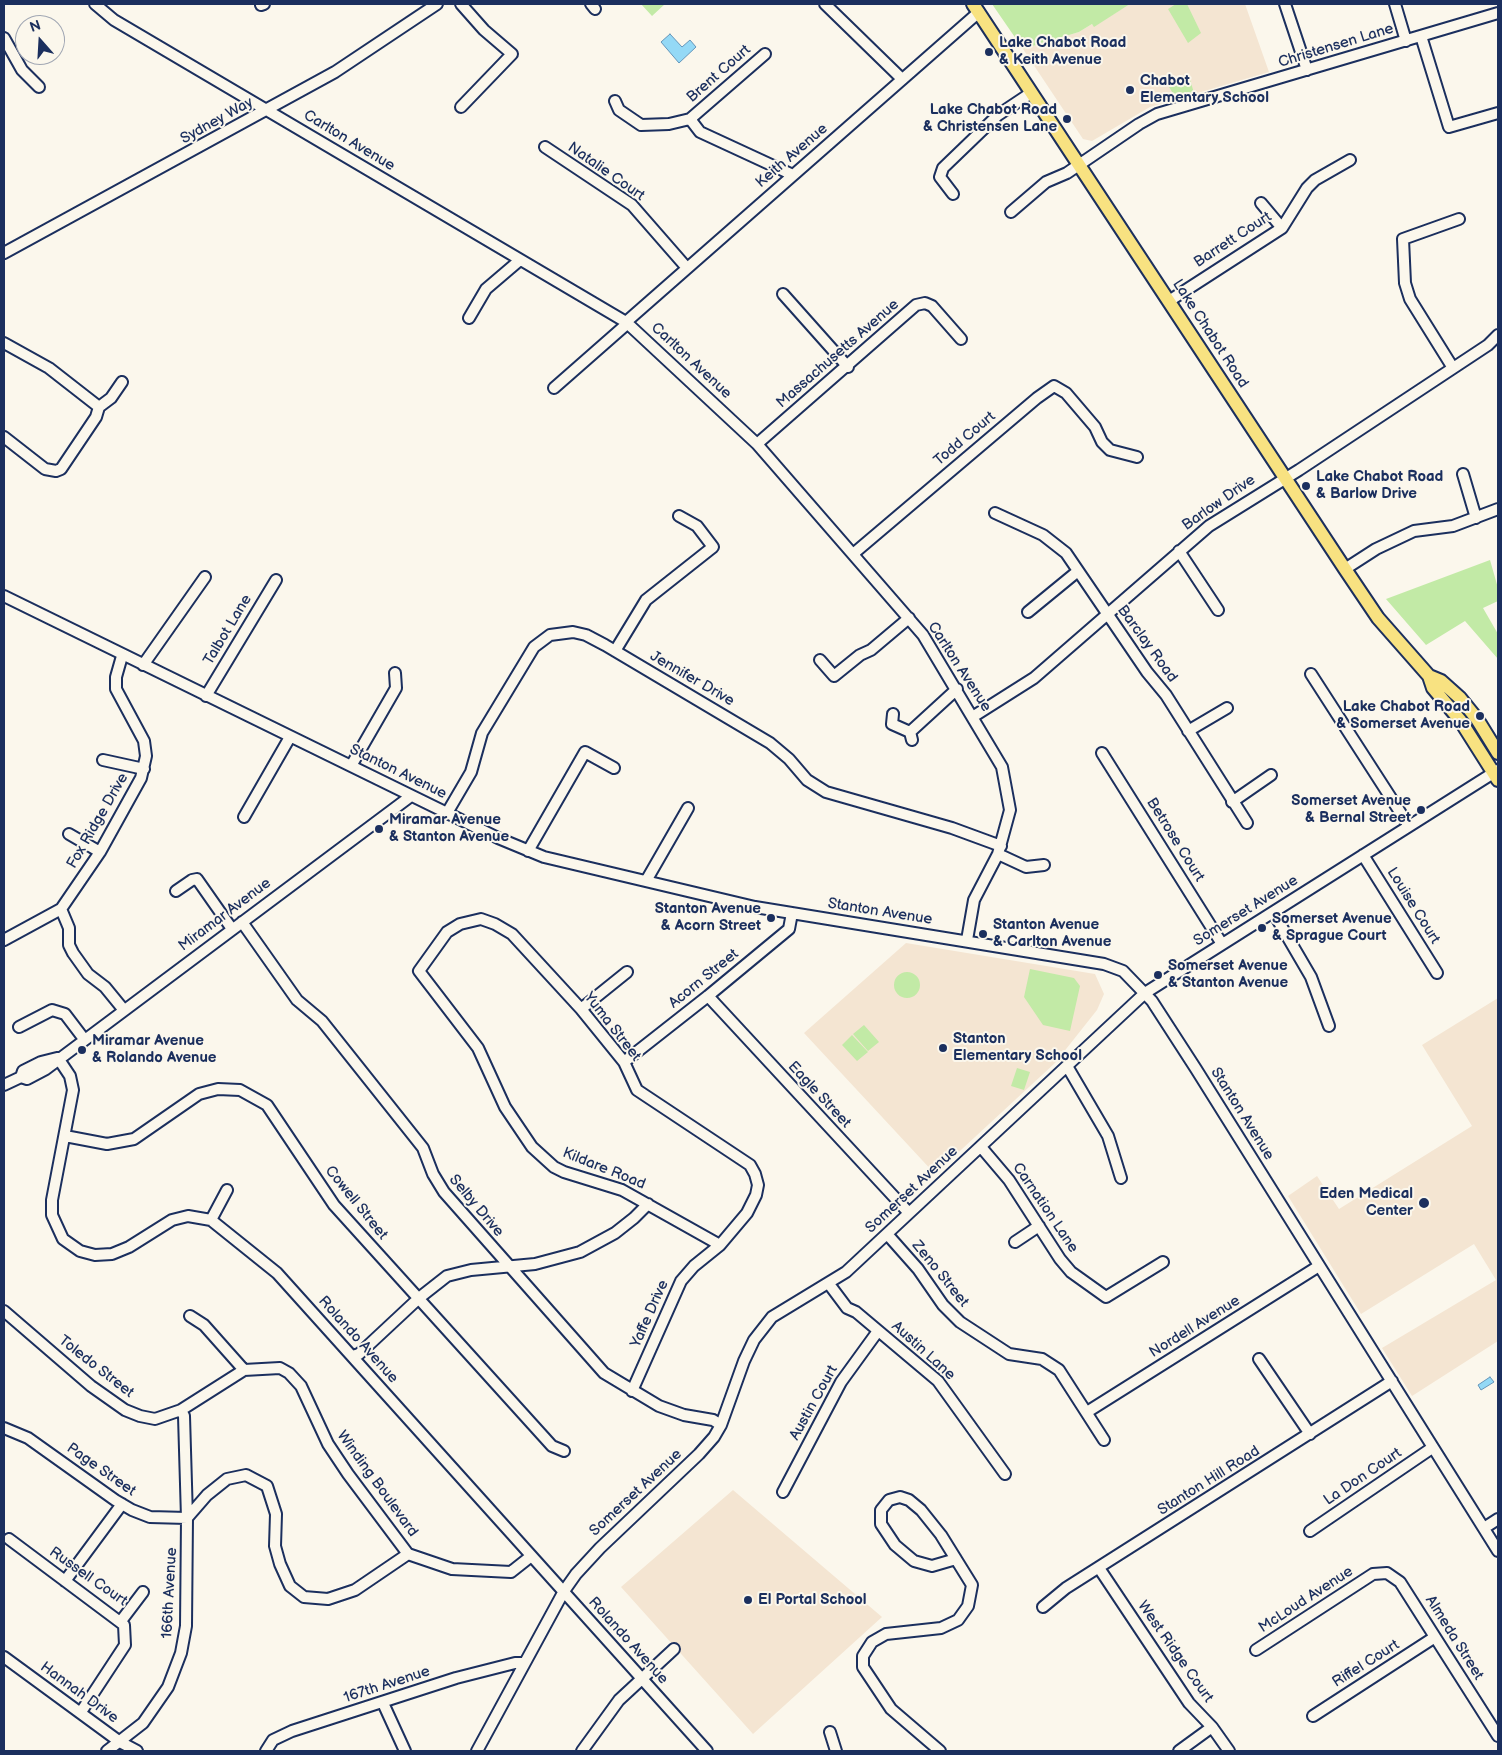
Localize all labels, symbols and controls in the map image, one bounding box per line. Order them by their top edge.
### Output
north arrow [15,15,65,65]
text: N [28,17,43,36]
street label: Christensen Lane [1276,20,1396,72]
place label: Lake Chabot Road & Keith Avenue [999,34,1126,69]
street label: Brent Court [683,41,755,107]
marker: Lake Chabot Road & Keith Avenue [983,46,995,58]
place label: Chabot Elementary School [1140,72,1269,107]
marker: Chabot Elementary School [1124,84,1136,96]
street label: Sydney Way [178,94,256,148]
place label: Lake Chabot Road & Christensen Lane [923,101,1057,136]
street label: Carlton Avenue [300,107,398,175]
marker: Lake Chabot Road & Christensen Lane [1061,113,1073,125]
street label: Keith Avenue [752,120,832,192]
street label: Natalie Court [564,139,648,205]
street label: Barrett Court [1191,208,1275,272]
street label: Lake Chabot Road [1168,276,1252,392]
street label: Massachusetts Avenue [773,296,903,412]
street label: Carlton Avenue [647,319,735,403]
street label: Todd Court [931,408,999,470]
place label: Lake Chabot Road & Barlow Drive [1316,468,1443,503]
street label: Barlow Drive [1179,471,1259,535]
marker: Lake Chabot Road & Barlow Drive [1300,480,1312,492]
street label: Talbot Lane [200,592,256,668]
street label: Barclay Road [1113,602,1181,686]
street label: Carlton Avenue [923,619,995,715]
street label: Jennifer Drive [647,648,737,710]
place label: Lake Chabot Road & Somerset Avenue [1336,698,1470,733]
marker: Lake Chabot Road & Somerset Avenue [1474,710,1486,722]
street label: Stanton Avenue [347,741,449,803]
street label: Fox Ridge Drive [63,770,133,872]
place label: Somerset Avenue & Bernal Street [1291,792,1411,827]
street label: Betrose Court [1142,795,1208,885]
marker: Somerset Avenue & Bernal Street [1415,804,1427,816]
place label: Miramar Avenue & Stanton Avenue [389,811,509,846]
marker: Miramar Avenue & Stanton Avenue [373,823,385,835]
street label: Louise Court [1382,865,1444,947]
street label: Somerset Avenue [1191,872,1301,950]
street label: Miramar Avenue [175,874,275,956]
street label: Stanton Avenue [826,895,934,929]
place label: Stanton Avenue & Acorn Street [655,900,761,935]
place label: Somerset Avenue & Sprague Court [1272,910,1392,945]
marker: Stanton Avenue & Acorn Street [765,912,777,924]
place label: Stanton Avenue & Carlton Avenue [993,916,1111,951]
marker: Somerset Avenue & Sprague Court [1256,922,1268,934]
marker: Stanton Avenue & Carlton Avenue [977,928,989,940]
street label: Acorn Street [666,945,742,1013]
place label: Somerset Avenue & Stanton Avenue [1168,957,1288,992]
marker: Somerset Avenue & Stanton Avenue [1152,969,1164,981]
street label: Yuma Street [580,989,644,1065]
place label: Stanton Elementary School [953,1030,1082,1065]
place label: Miramar Avenue & Rolando Avenue [92,1032,216,1067]
marker: Stanton Elementary School [937,1042,949,1054]
marker: Miramar Avenue & Rolando Avenue [76,1044,88,1056]
street label: Eagle Street [784,1058,854,1132]
street label: Stanton Avenue [1206,1064,1278,1164]
street label: Somerset Avenue [862,1143,962,1237]
street label: Kildare Road [560,1144,648,1194]
street label: Carnation Lane [1008,1160,1082,1256]
street label: Cowell Street [321,1162,391,1244]
street label: Selby Drive [445,1171,507,1241]
place label: Eden Medical Center [1319,1185,1413,1220]
marker: Eden Medical Center [1417,1196,1431,1210]
street label: Zeno Street [908,1237,972,1311]
street label: Yaffe Drive [627,1278,673,1350]
street label: Nordell Avenue [1146,1292,1244,1362]
street label: Rolando Avenue [314,1293,402,1387]
street label: Austin Lane [887,1318,959,1384]
street label: Toledo Street [55,1332,137,1402]
street label: Austin Court [786,1362,842,1444]
street label: Winding Boulevard [333,1428,421,1540]
street label: Page Street [63,1440,139,1500]
street label: Stanton Hill Road [1155,1442,1263,1520]
street label: La Don Court [1321,1444,1405,1510]
street label: Somerset Avenue [586,1446,686,1540]
street label: Russell Court [46,1544,130,1610]
street label: 166th Avenue [159,1547,181,1639]
street label: McLoud Avenue [1255,1563,1357,1637]
place label: El Portal School [758,1591,867,1609]
street label: Almeda Street [1421,1592,1487,1684]
street label: Rolando Avenue [584,1594,672,1688]
marker: El Portal School [742,1594,754,1606]
street label: West Ridge Court [1133,1598,1217,1706]
street label: Riffel Court [1329,1636,1403,1692]
street label: Hannah Drive [36,1659,122,1727]
street label: 167th Avenue [342,1663,432,1707]

